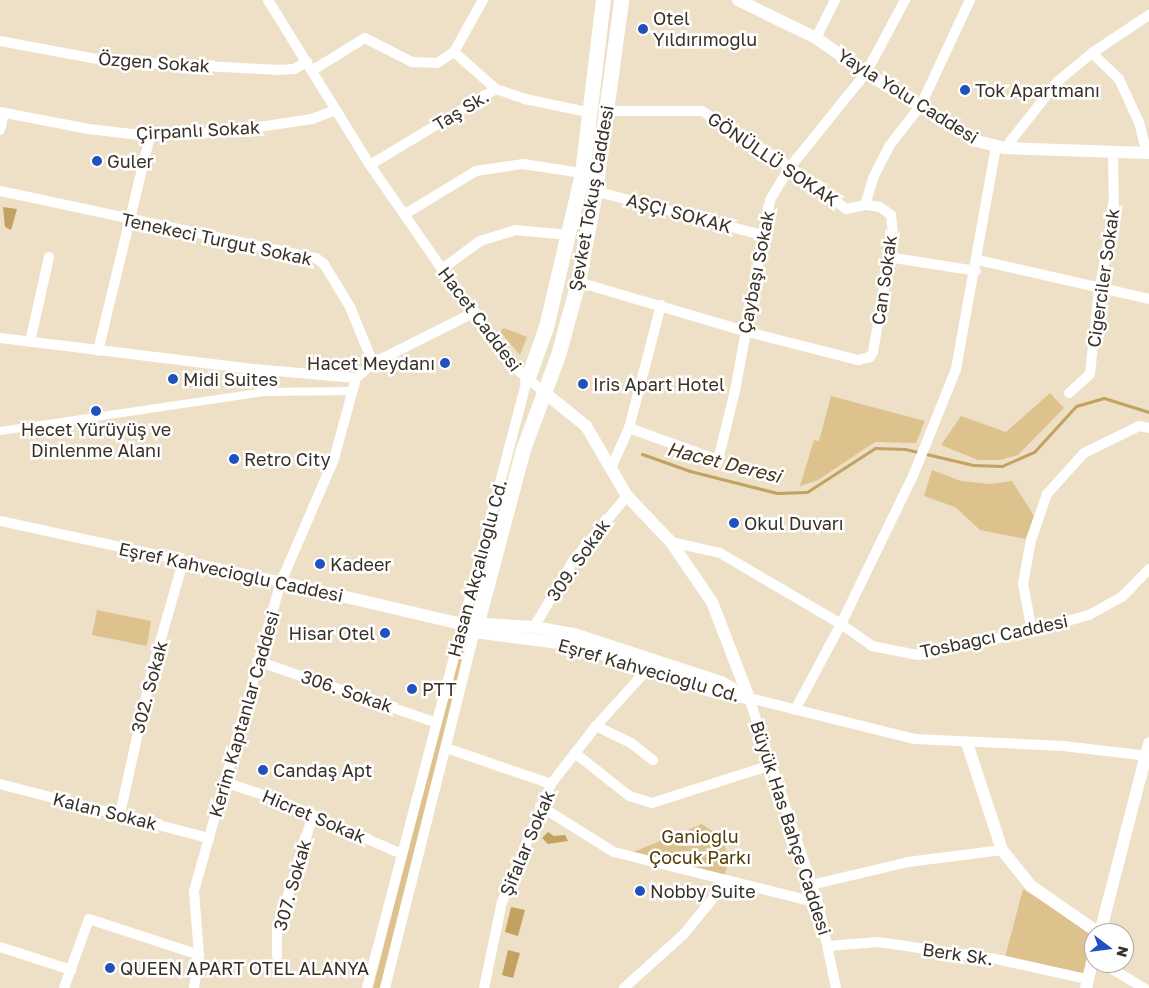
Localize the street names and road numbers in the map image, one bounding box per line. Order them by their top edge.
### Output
street label: Yayla Yolu Caddesi [834,44,982,148]
street label: Özgen Sokak [97,47,211,77]
street label: Taş Sk. [429,85,493,135]
street label: Şevket Tokuş Caddesi [564,103,618,293]
street label: GÖNÜLLÜ SOKAK [704,107,842,211]
street label: Çirpanlı Sokak [135,116,261,144]
street label: AŞÇI SOKAK [624,189,734,237]
street label: Ciğerciler Sokak [1083,207,1123,349]
street label: Tenekeci Turgut Sokak [120,208,314,270]
street label: Çaybaşı Sokak [733,209,779,335]
street label: Can Sokak [867,234,901,326]
street label: Hacet Caddesi [434,263,526,375]
street label: Hasan Akçalıoğlu Cd. [443,477,511,659]
street label: 309. Sokak [542,515,614,605]
street label: Eşref Kahvecioğlu Caddesi [117,538,345,606]
street label: Kerim Kaptanlar Caddesi [204,608,284,820]
street label: Tosbağcı Caddesi [918,610,1070,662]
street label: Eşref Kahvecioğlu Cd. [556,634,742,706]
street label: 302. Sokak [126,638,172,736]
street label: 306. Sokak [299,665,395,717]
street label: Büyük Has Bahçe Caddesi [746,718,836,938]
street label: Hicret Sokak [259,785,369,847]
street label: Şifalar Sokak [495,787,559,899]
street label: Kalan Sokak [51,788,159,834]
street label: 307. Sokak [269,837,315,933]
street label: Berk Sk. [921,938,995,970]

